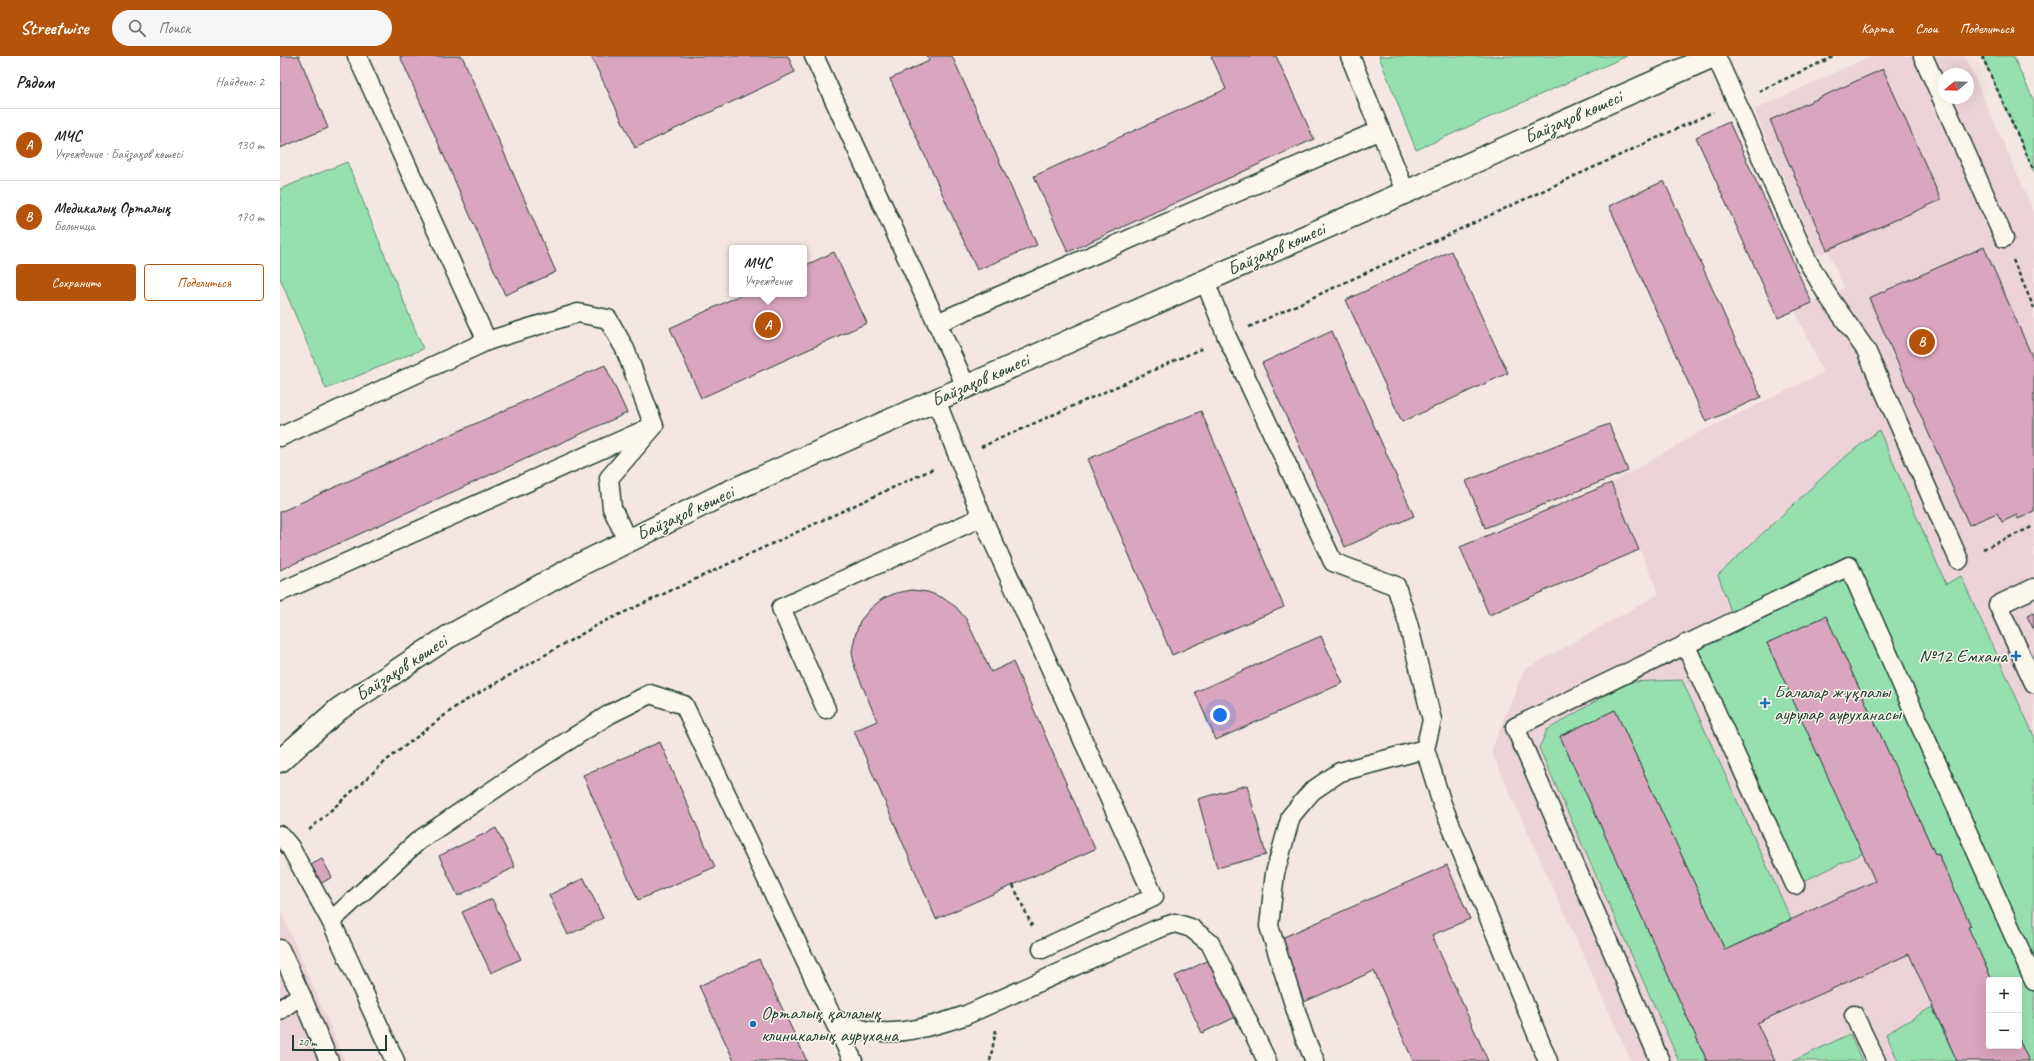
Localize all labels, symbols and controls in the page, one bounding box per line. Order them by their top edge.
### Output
search box [112,10,392,46]
text: Streetwise [20,16,88,40]
icon: search [126,17,148,39]
text: Поиск [158,19,190,38]
text: Карта [1861,20,1893,37]
text: Слои [1915,20,1938,37]
text: Поделиться [1960,20,2014,37]
north arrow [1938,68,1974,104]
text: Рядом [16,72,54,93]
text: Найдено: 2 [216,74,264,90]
street label: Байзақов көшесі [1520,84,1628,149]
text: МЧС [54,127,82,146]
text: A [26,137,32,153]
text: 130 m [236,137,264,153]
text: Учреждение · Байзақов көшесі [54,146,183,162]
text: Медикалық Орталық [54,199,171,218]
text: B [26,209,32,225]
text: 170 m [236,209,264,225]
street label: Байзақов көшесі [1223,216,1331,281]
text: Больница [54,218,95,234]
popup [729,245,807,297]
text: МЧС [744,254,772,273]
button: Сохранить [16,264,136,301]
button: Поделиться [144,264,264,301]
text: Учреждение [744,273,792,289]
pin: A [755,310,781,340]
pin: B [1909,327,1935,357]
street label: Байзақов көшесі [927,347,1035,412]
street label: Байзақов көшесі [632,479,740,546]
street label: Байзақов көшесі [351,628,453,707]
place label: №12 Емхана [1919,644,2008,668]
marker: №12 Емхана [2010,650,2022,662]
place label: Балалар жұқпалы аурулар ауруханасы [1774,680,1903,726]
marker: Балалар жұқпалы аурулар ауруханасы [1759,697,1771,709]
your location [1210,705,1230,725]
map controls [1986,977,2022,1049]
button: + [1986,977,2022,1013]
place label: Орталық қалалық клиникалық аурухана [761,1001,899,1047]
button: − [1986,1013,2022,1049]
marker: Орталық қалалық клиникалық аурухана [748,1019,758,1029]
scale bar [292,1033,387,1052]
text: 20 m [298,1035,317,1049]

